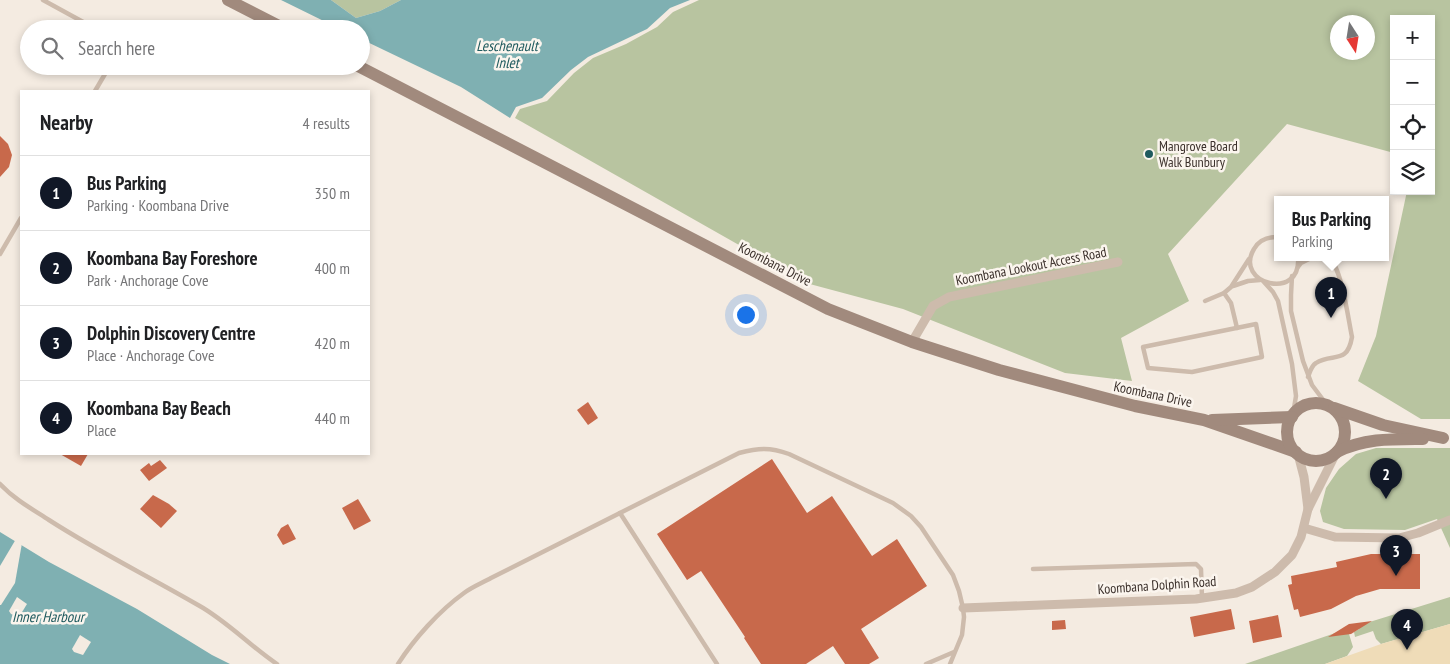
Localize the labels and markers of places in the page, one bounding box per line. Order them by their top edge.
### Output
place label: Mangrove Board Walk Bunbury [1159,137,1238,171]
marker: Mangrove Board Walk Bunbury [1143,148,1155,160]
pin: 1 [1315,277,1347,318]
pin: 2 [1370,458,1402,499]
pin: 3 [1380,535,1412,576]
pin: 4 [1391,609,1423,650]

